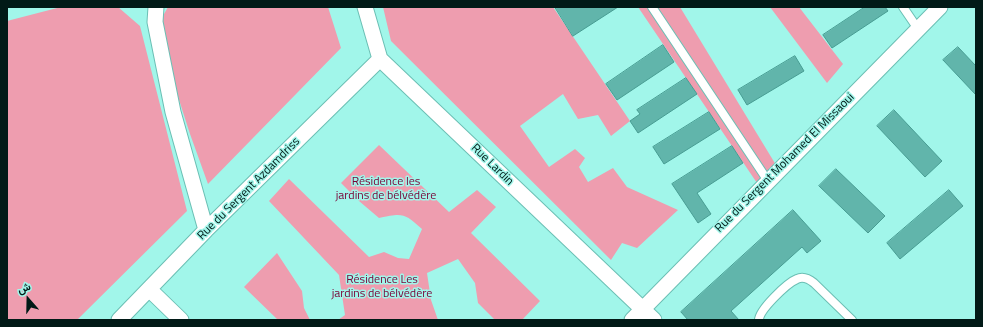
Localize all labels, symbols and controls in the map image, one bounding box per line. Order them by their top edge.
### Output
street label: Rue du Sergent Mohamed El Missaoui [712,90,858,236]
street label: Rue du Sergent Azdamdriss [195,135,303,243]
street label: Rue Lardin [468,141,516,189]
park label: Résidence les jardins de bélvédère [336,175,436,203]
park label: Résidence Les jardins de bélvédère [332,273,432,301]
text: ش [15,278,33,298]
north arrow [8,279,48,319]

